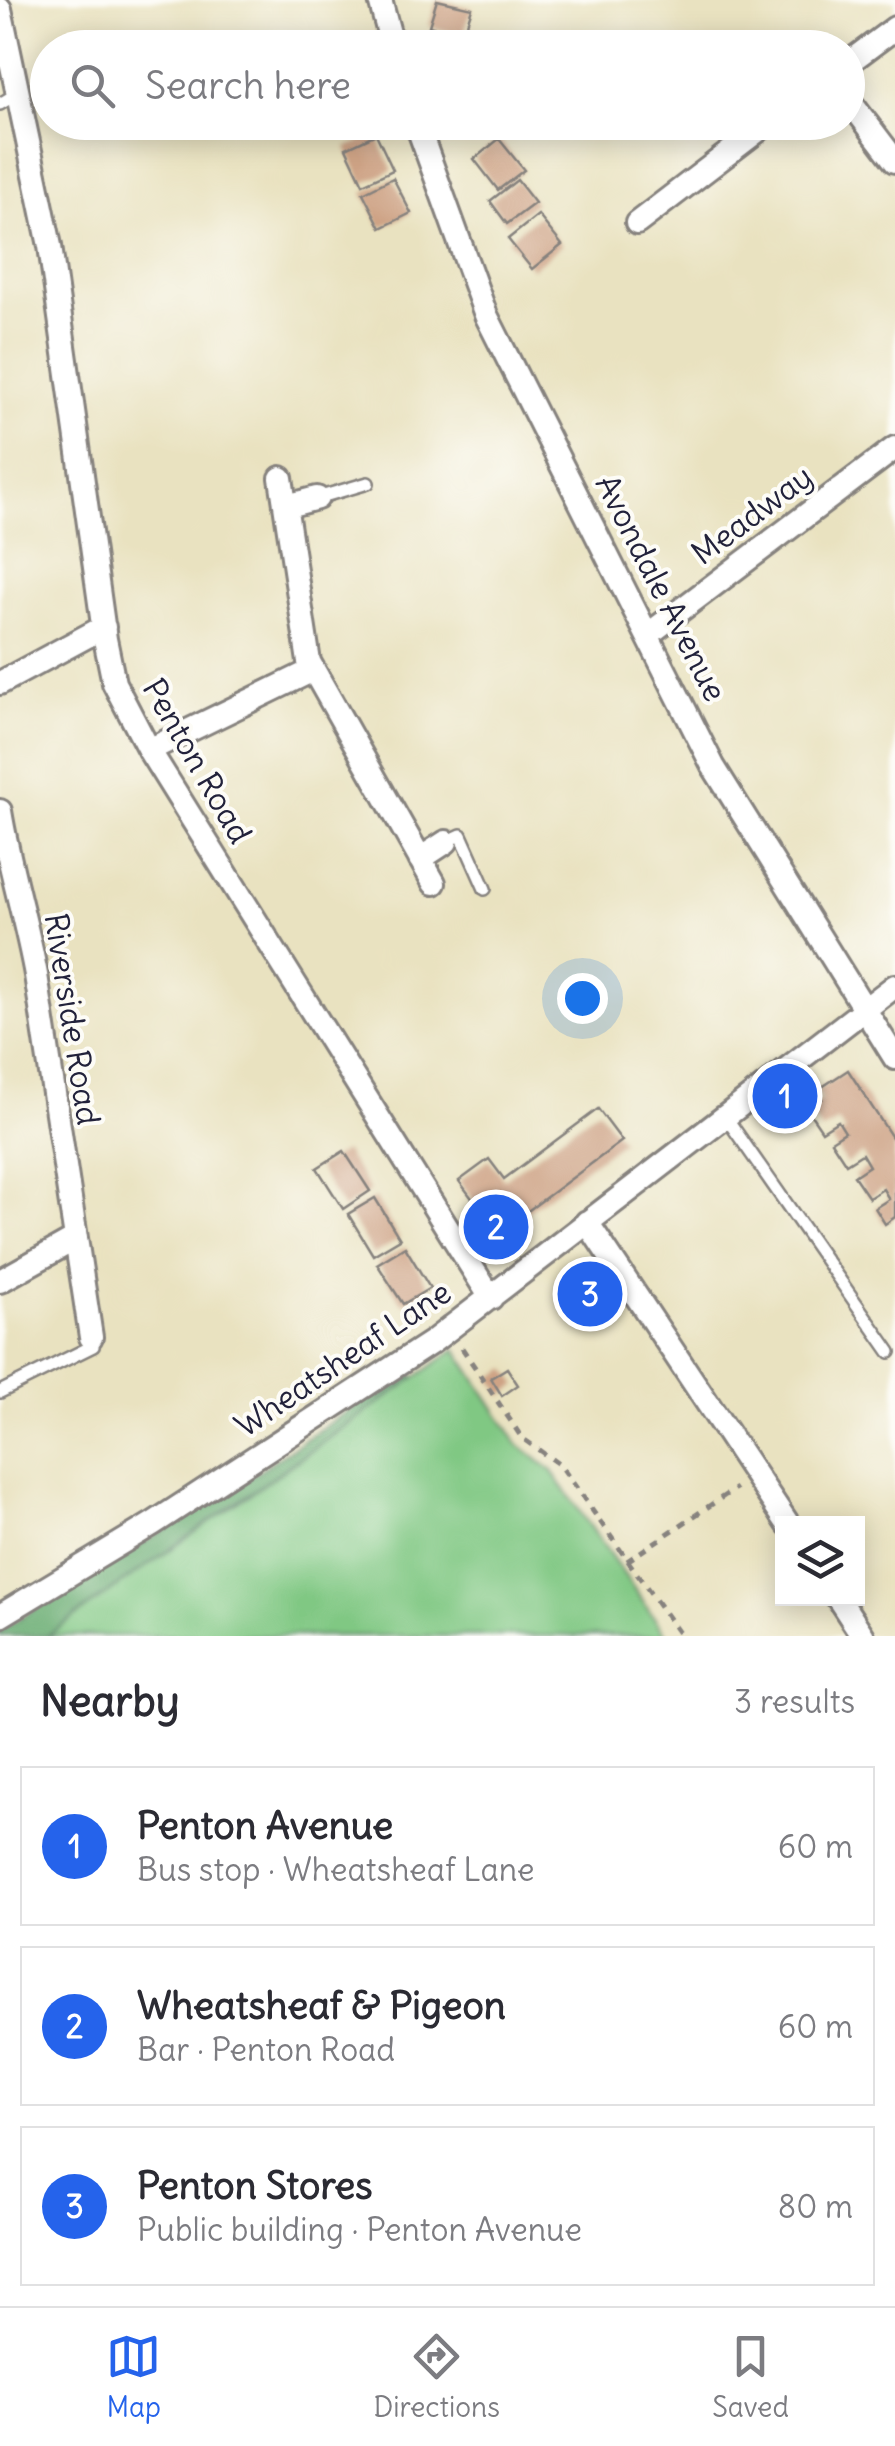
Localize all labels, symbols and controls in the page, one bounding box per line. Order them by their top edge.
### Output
search box [30,30,865,140]
icon: search [65,58,120,113]
text: Search here [145,62,351,109]
street label: Meadway [683,456,820,574]
street label: Avondale Avenue [587,468,736,708]
street label: Penton Road [134,671,261,850]
street label: Riverside Road [36,910,109,1128]
your location [557,973,608,1024]
pin: 1 [752,1058,818,1134]
pin: 2 [464,1190,528,1264]
pin: 3 [558,1256,622,1332]
street label: Wheatsheaf Lane [227,1271,459,1446]
map controls [775,1516,865,1606]
button: layers [775,1516,865,1606]
text: Nearby [40,1675,179,1727]
text: 3 results [734,1681,855,1722]
text: Penton Avenue [137,1802,393,1849]
text: 1 [68,1826,81,1867]
text: 60 m [778,1826,853,1867]
text: Bus stop · Wheatsheaf Lane [137,1849,534,1890]
text: Wheatsheaf & Pigeon [137,1982,506,2029]
text: 2 [66,2006,83,2047]
text: 60 m [778,2006,853,2047]
text: Bar · Penton Road [137,2029,395,2070]
text: Penton Stores [137,2162,373,2209]
text: 3 [65,2186,84,2227]
text: 80 m [778,2186,853,2227]
text: Public building · Penton Avenue [137,2209,582,2250]
tab: Map [106,2329,161,2425]
tab: Directions [373,2329,500,2425]
tab: Saved [712,2329,789,2425]

